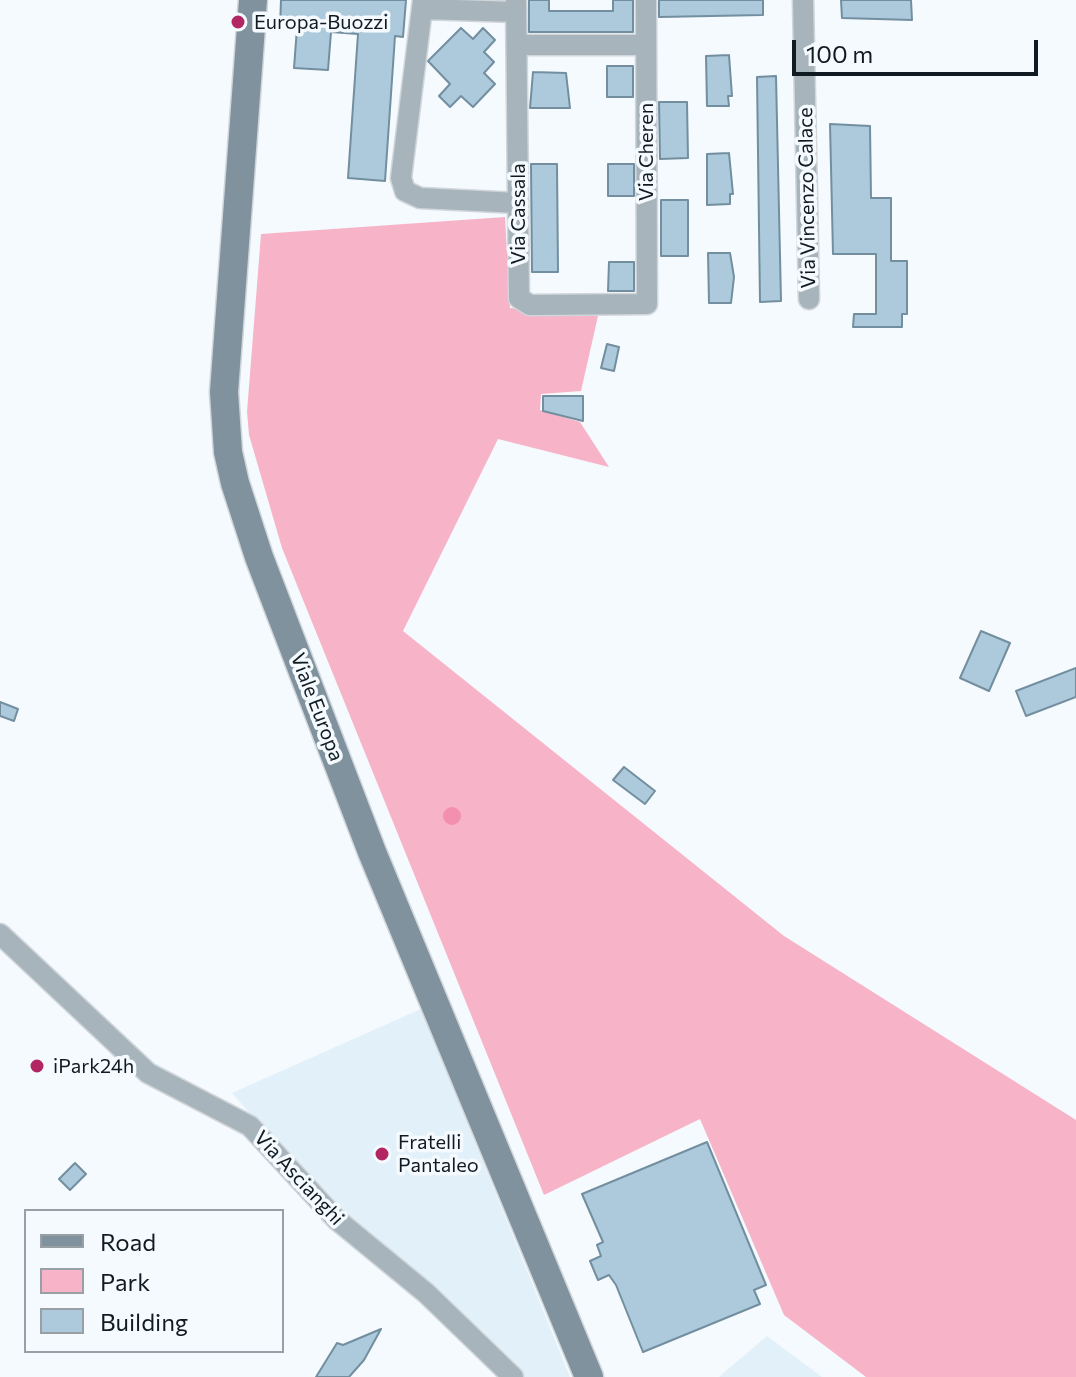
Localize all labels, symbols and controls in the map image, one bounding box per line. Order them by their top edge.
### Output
place label: Europa-Buozzi [254,10,388,34]
marker: Europa-Buozzi [229,13,247,31]
scale bar [796,24,1042,74]
text: 100 m [806,39,873,68]
street label: Via Cheren [634,103,658,201]
street label: Via Vincenzo Calace [793,107,821,289]
street label: Via Cassala [506,163,530,265]
street label: Viale Europa [285,650,349,764]
place label: iPark24h [53,1054,134,1078]
marker: iPark24h [28,1057,46,1075]
street label: Via Ascianghi [249,1126,349,1230]
place label: Fratelli Pantaleo [398,1130,479,1177]
marker: Fratelli Pantaleo [373,1145,391,1163]
legend [24,1209,284,1353]
text: Road [100,1227,156,1256]
text: Park [100,1267,150,1296]
text: Building [100,1307,188,1336]

